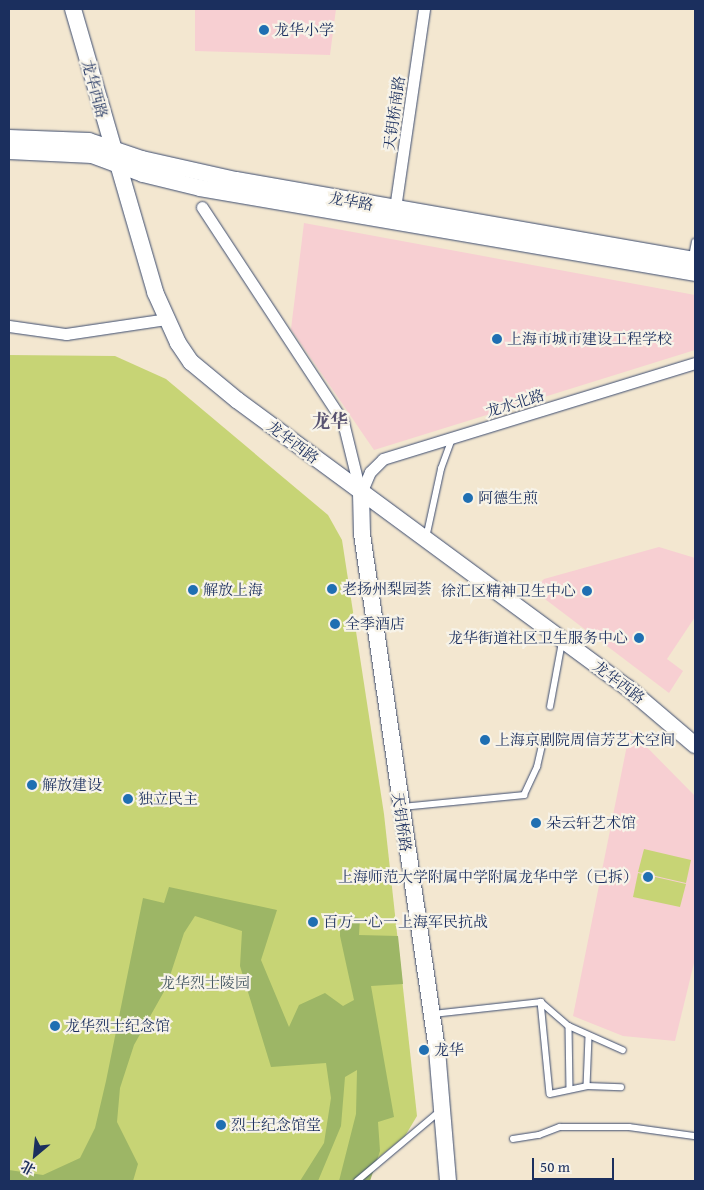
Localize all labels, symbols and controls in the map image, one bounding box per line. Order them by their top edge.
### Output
place label: 龙华小学 [274,21,334,39]
marker: 龙华小学 [258,24,270,36]
street label: 龙华西路 [79,58,111,120]
street label: 天钥桥南路 [380,75,408,151]
street label: 龙华路 [327,188,375,214]
place label: 上海市城市建设工程学校 [507,330,672,348]
marker: 上海市城市建设工程学校 [491,333,503,345]
street label: 龙水北路 [484,386,546,420]
district label: 龙华 [312,410,348,432]
street label: 龙华西路 [264,417,322,467]
place label: 阿德生煎 [478,489,538,507]
marker: 阿德生煎 [462,492,474,504]
place label: 老扬州梨园荟 [342,580,432,598]
place label: 解放上海 [203,581,263,599]
place label: 徐汇区精神卫生中心 [441,582,576,600]
marker: 老扬州梨园荟 [326,583,338,595]
marker: 解放上海 [187,584,199,596]
marker: 徐汇区精神卫生中心 [580,584,594,598]
place label: 全季酒店 [345,615,405,633]
marker: 全季酒店 [329,618,341,630]
place label: 龙华街道社区卫生服务中心 [448,629,628,647]
marker: 龙华街道社区卫生服务中心 [632,631,646,645]
street label: 龙华西路 [590,657,648,707]
place label: 上海京剧院周信芳艺术空间 [495,731,675,749]
marker: 上海京剧院周信芳艺术空间 [479,734,491,746]
place label: 解放建设 [42,776,102,794]
marker: 解放建设 [26,779,38,791]
place label: 独立民主 [138,790,198,808]
street label: 天钥桥路 [389,791,415,853]
marker: 独立民主 [122,793,134,805]
place label: 朵云轩艺术馆 [546,814,636,832]
marker: 朵云轩艺术馆 [530,817,542,829]
place label: 上海师范大学附属中学附属龙华中学（已拆） [338,868,638,886]
marker: 上海师范大学附属中学附属龙华中学（已拆） [642,871,654,883]
place label: 百万一心一上海军民抗战 [323,913,488,931]
marker: 百万一心一上海军民抗战 [307,916,319,928]
park label: 龙华烈士陵园 [160,974,250,992]
place label: 龙华烈士纪念馆 [65,1017,170,1035]
marker: 龙华烈士纪念馆 [49,1020,61,1032]
place label: 龙华 [434,1041,464,1059]
marker: 龙华 [418,1044,430,1056]
place label: 烈士纪念馆堂 [231,1116,321,1134]
marker: 烈士纪念馆堂 [215,1119,227,1131]
north arrow [10,1130,60,1180]
scale bar [534,1148,616,1180]
text: 北 [17,1156,39,1180]
text: 50 m [540,1156,570,1177]

